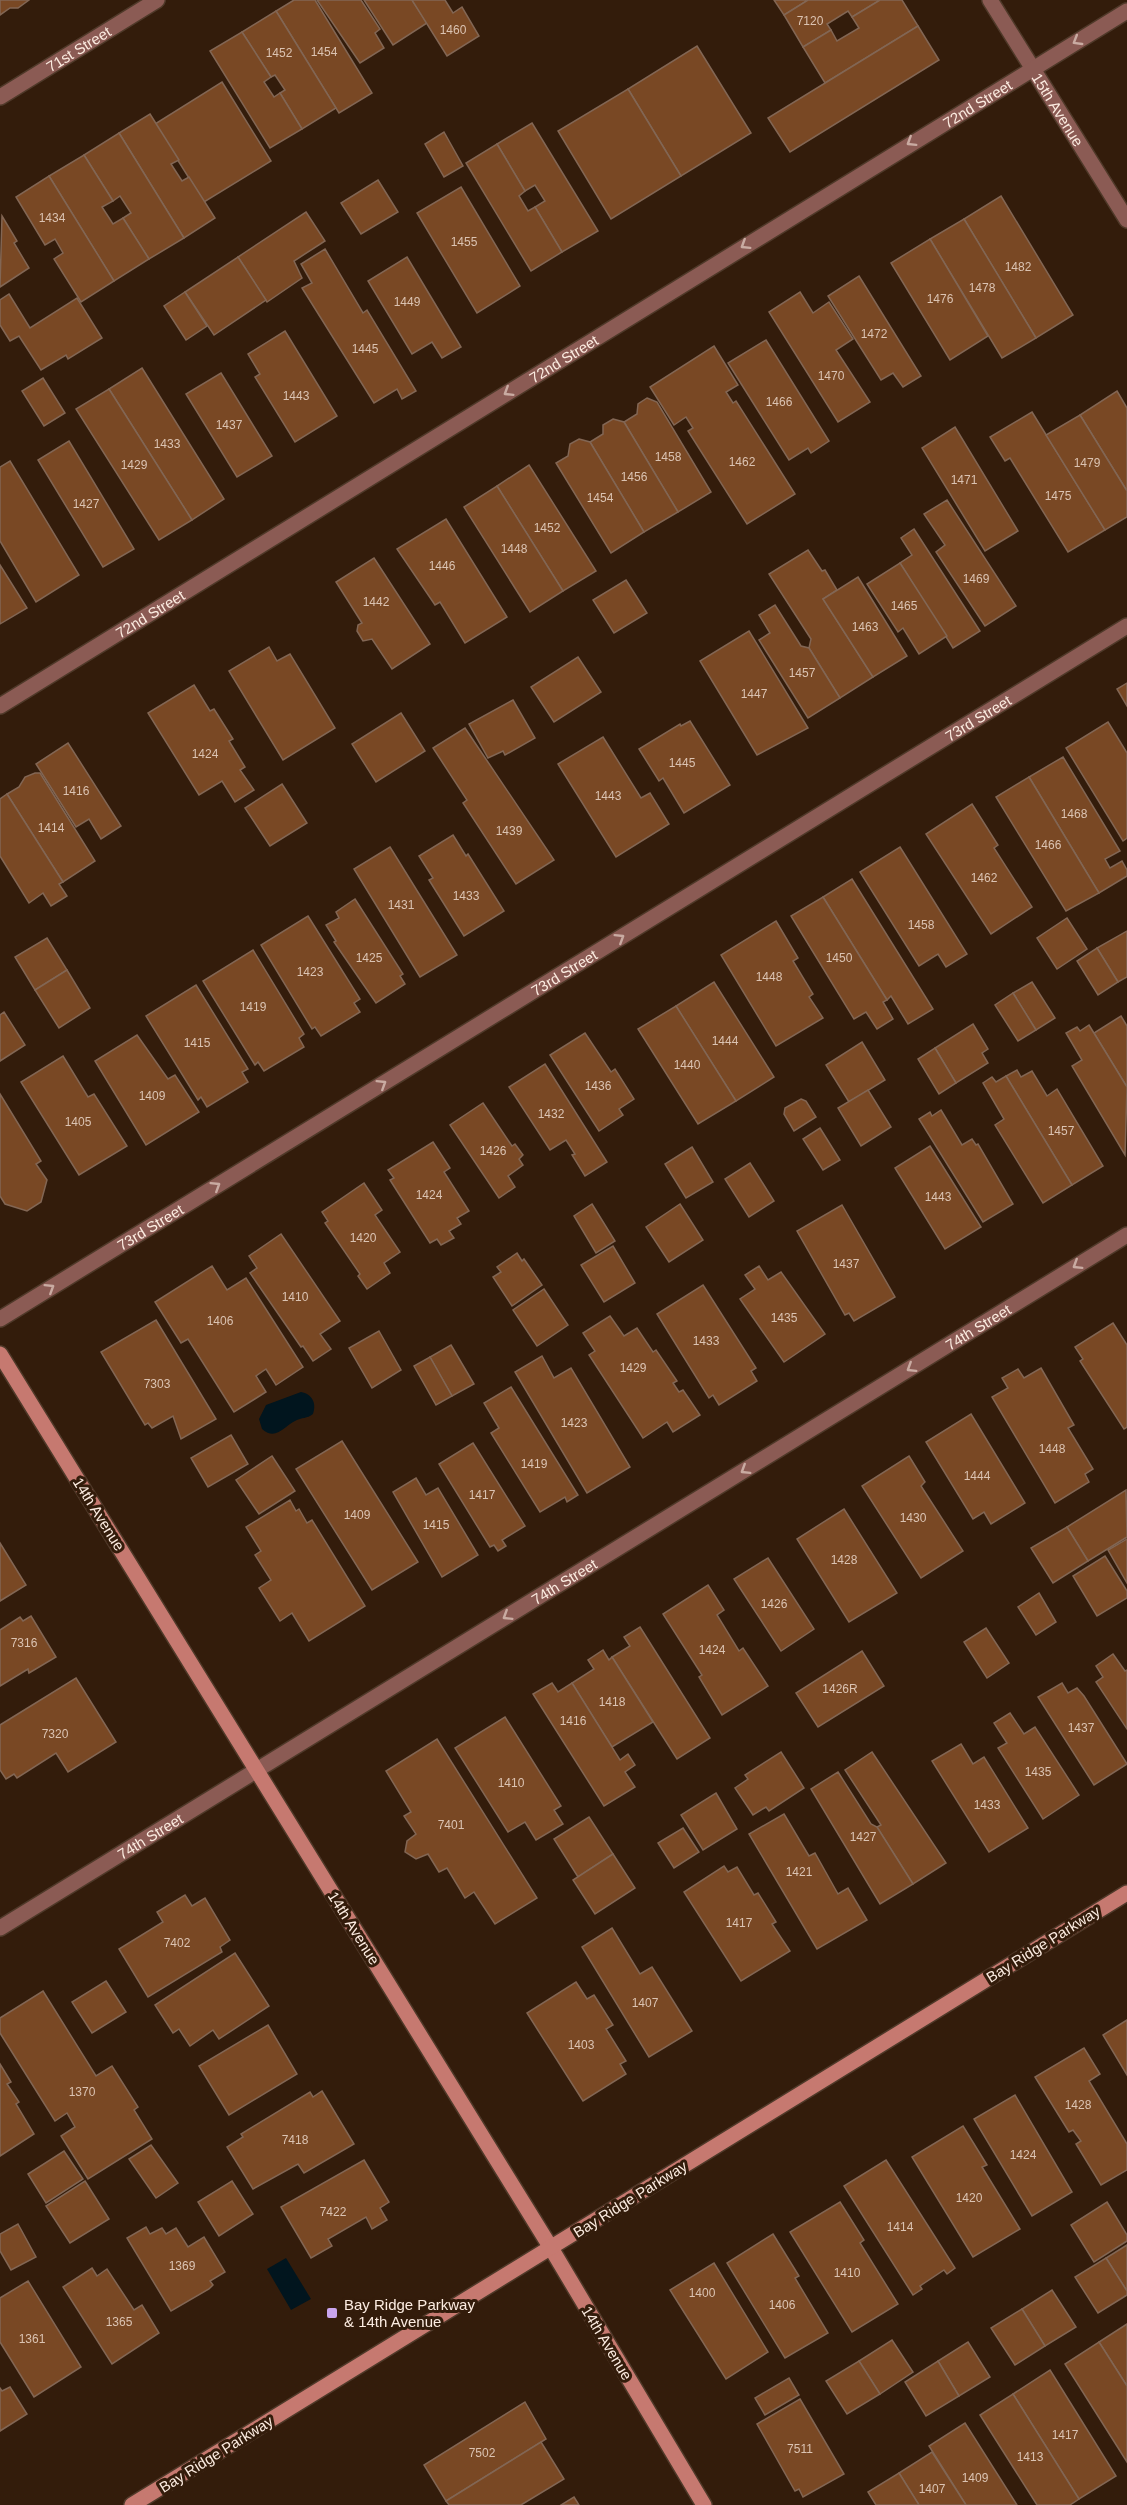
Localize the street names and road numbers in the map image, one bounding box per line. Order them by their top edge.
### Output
street label: 71st Street [43,22,114,75]
street label: 15th Avenue [1029,70,1087,149]
street label: 72nd Street [940,75,1015,131]
street label: 72nd Street [526,330,602,386]
street label: 72nd Street [112,586,188,641]
street label: 73rd Street [942,691,1015,744]
street label: 73rd Street [528,945,601,999]
street label: 73rd Street [114,1200,187,1253]
street label: 74th Street [942,1300,1014,1353]
street label: 14th Avenue [70,1474,128,1554]
street label: 74th Street [528,1554,600,1608]
street label: 74th Street [114,1809,186,1862]
street label: 14th Avenue [325,1888,383,1968]
street label: Bay Ridge Parkway [983,1902,1103,1986]
street label: Bay Ridge Parkway [570,2157,690,2241]
street label: 14th Avenue [578,2303,636,2383]
street label: Bay Ridge Parkway [156,2412,276,2496]

